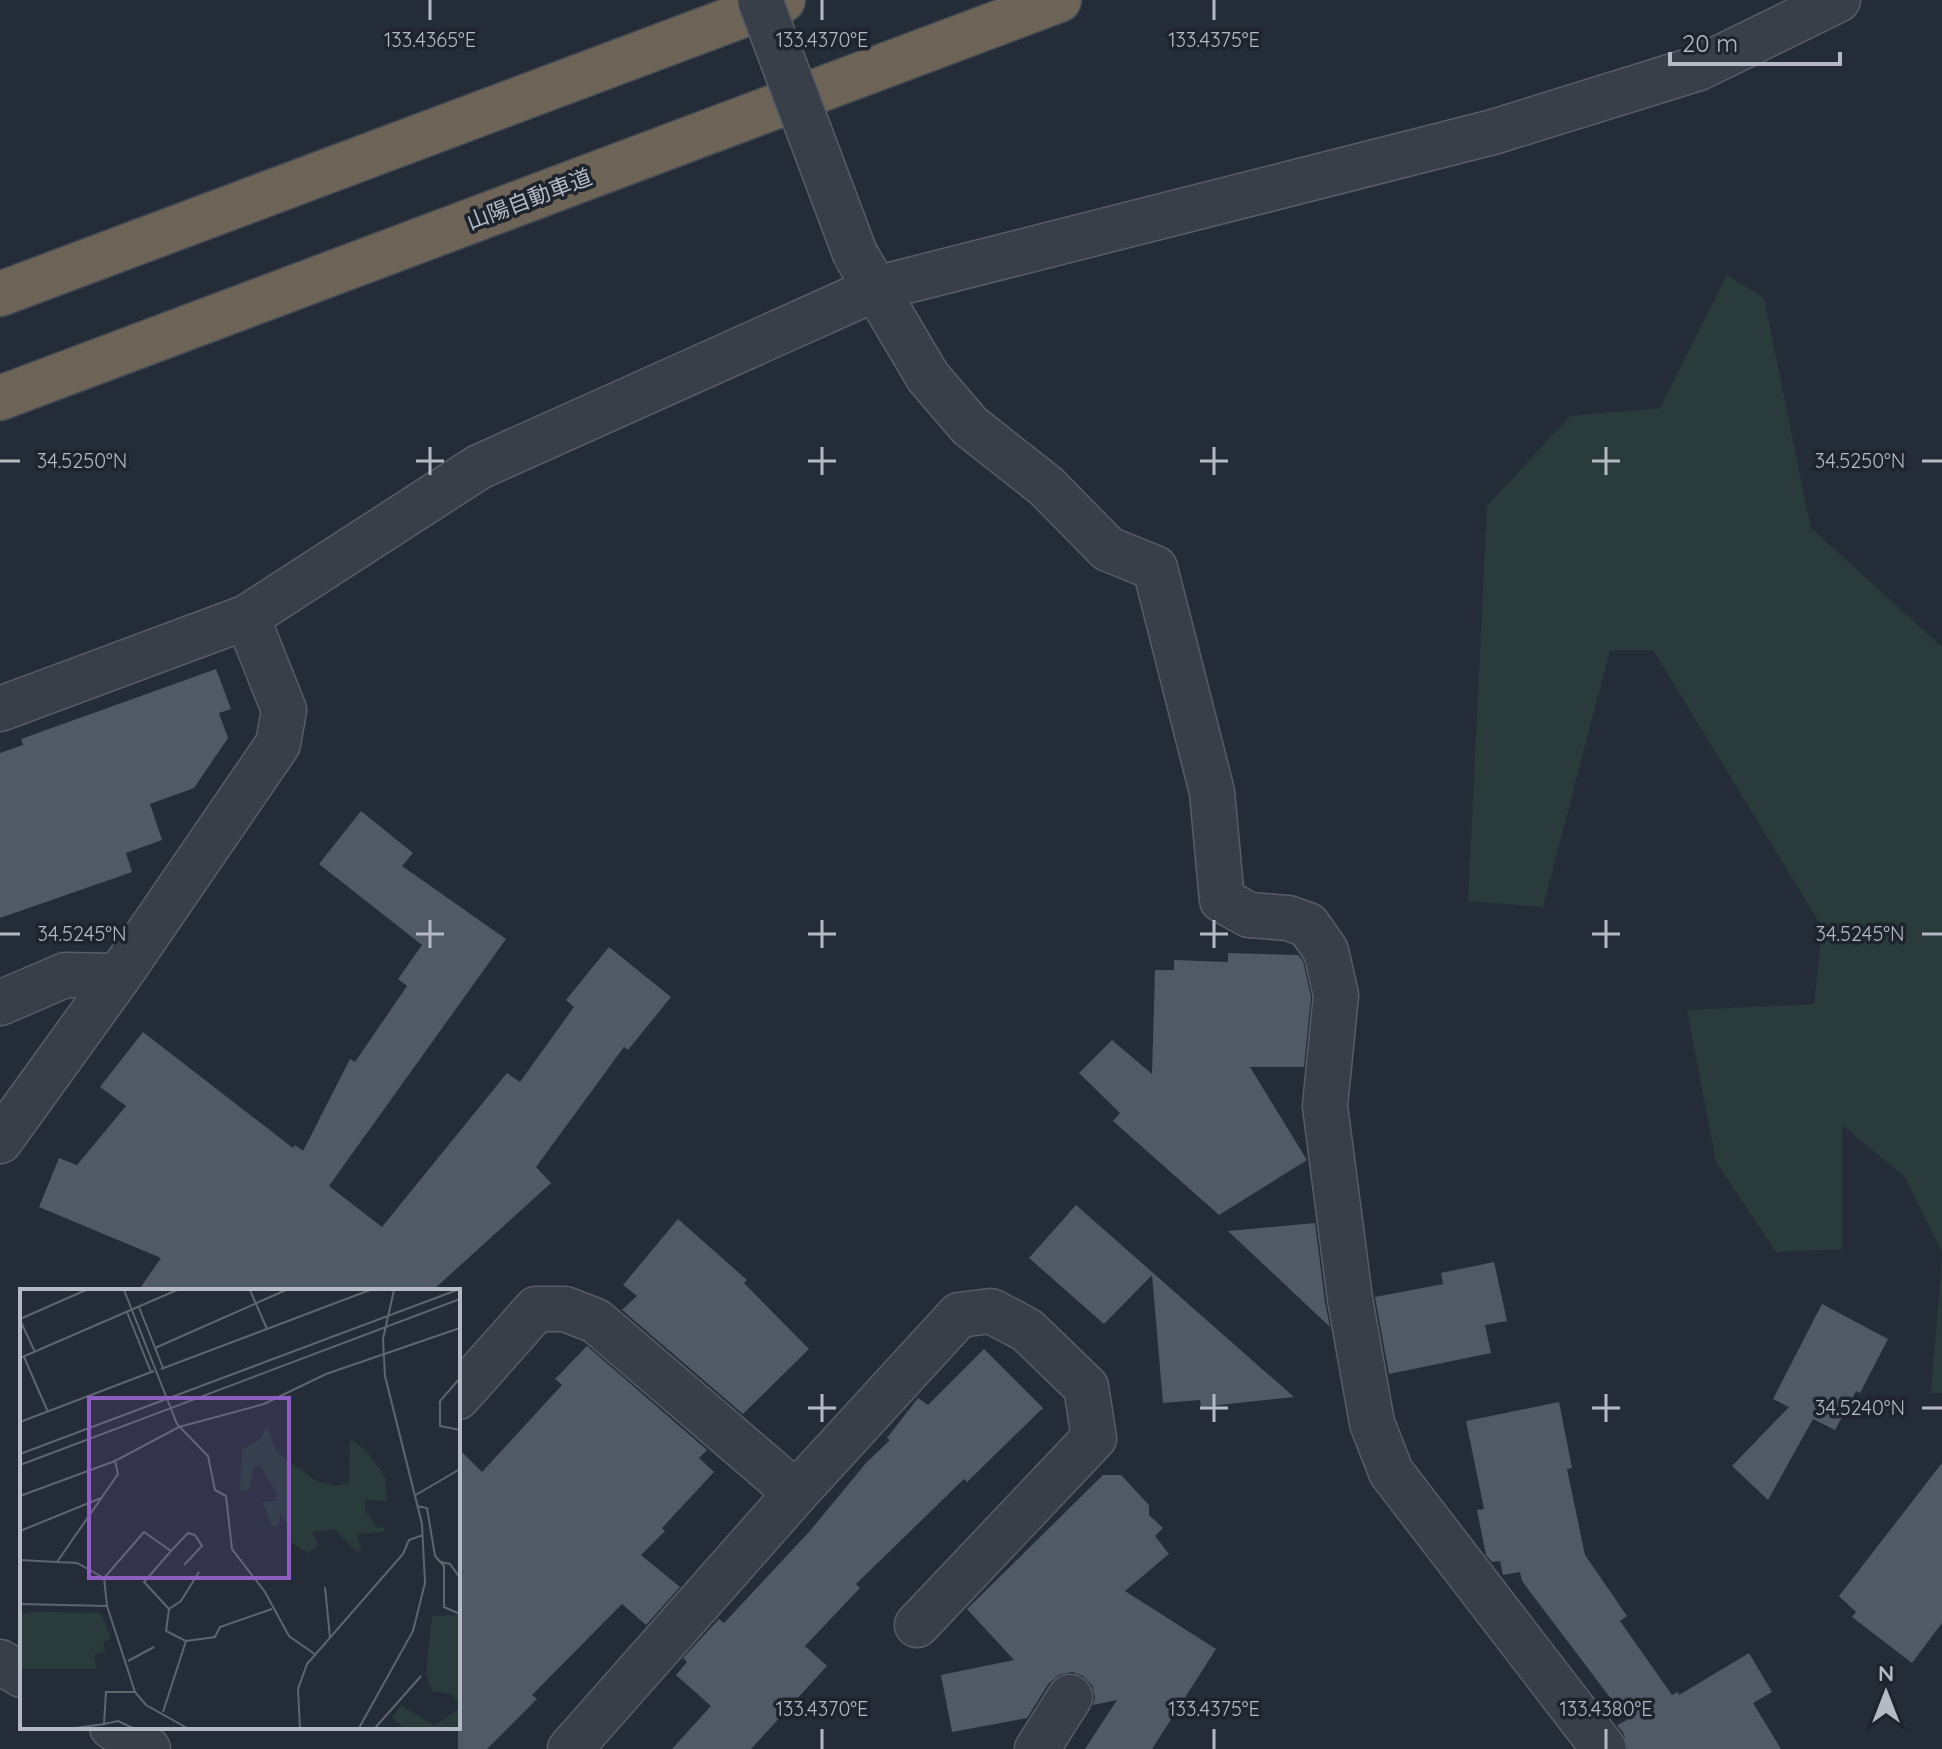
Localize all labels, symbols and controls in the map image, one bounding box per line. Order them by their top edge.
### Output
scale bar [1670,16,1840,66]
text: 133.4365°E [384,27,476,52]
text: 133.4370°E [776,27,868,52]
text: 133.4375°E [1168,27,1260,52]
text: 20 m [1682,28,1738,58]
street label: 山陽自動車道 [462,162,596,236]
text: 34.5250°N [37,448,127,473]
text: 34.5250°N [1815,448,1905,473]
text: 34.5245°N [37,921,127,946]
text: 34.5245°N [1815,921,1905,946]
inset map [20,1289,460,1729]
text: 34.5240°N [1815,1395,1905,1420]
north arrow [1846,1653,1926,1733]
text: N [1878,1659,1894,1687]
text: 133.4370°E [776,1696,868,1721]
text: 133.4375°E [1168,1696,1260,1721]
text: 133.4380°E [1559,1696,1653,1721]

